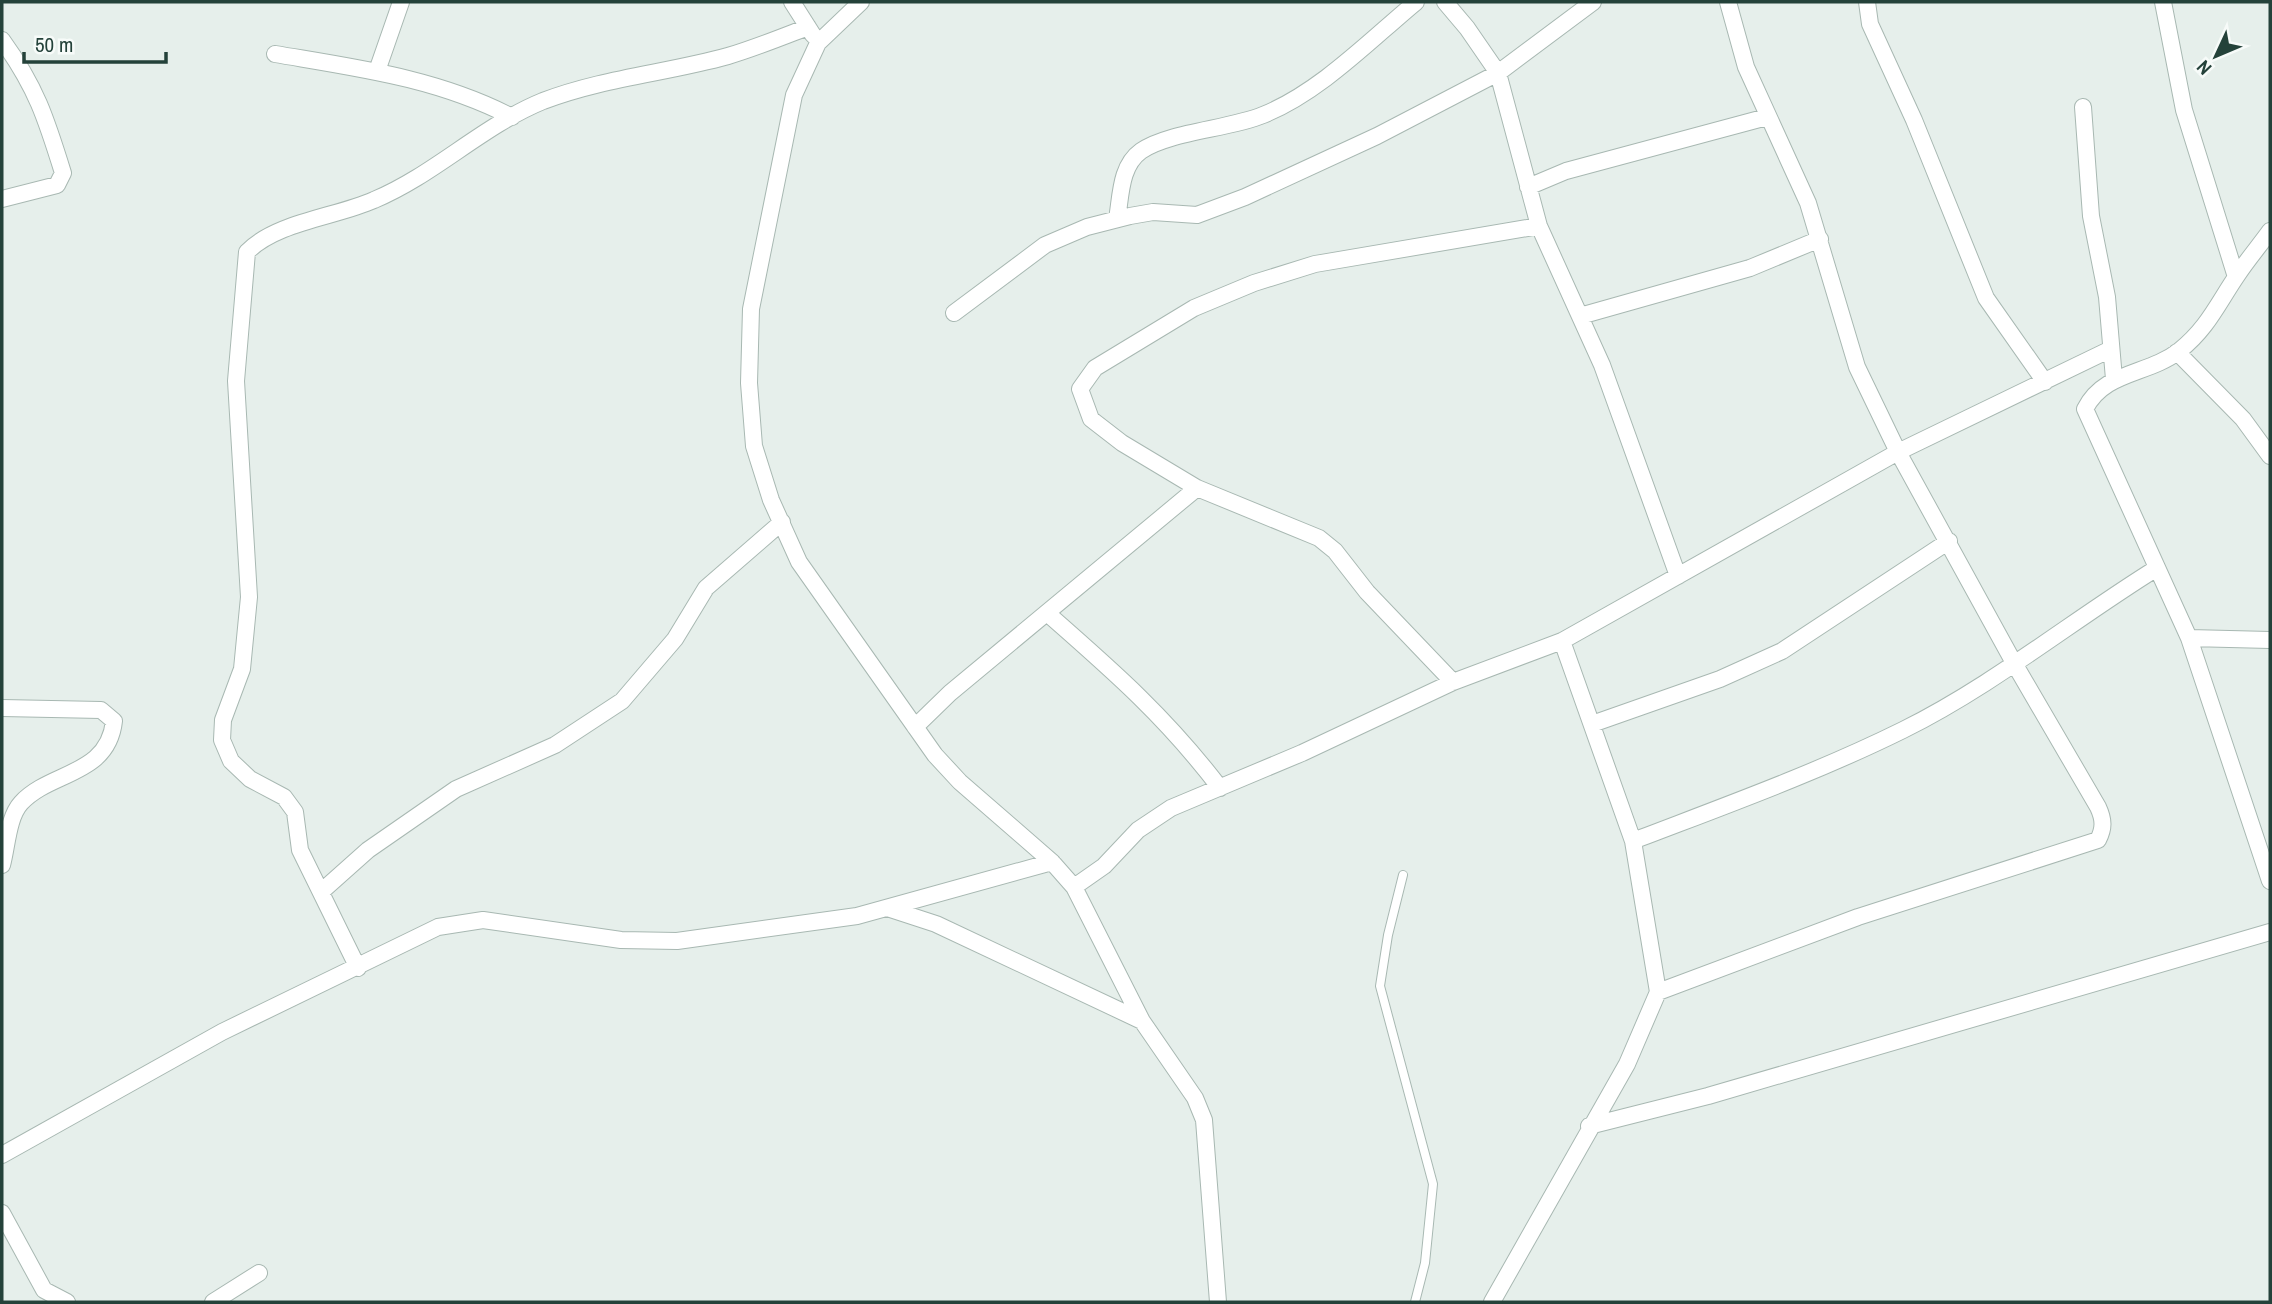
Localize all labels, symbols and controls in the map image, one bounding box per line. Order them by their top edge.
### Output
scale bar [24,21,166,65]
north arrow [2181,21,2251,91]
text: 50 m [35,30,73,59]
text: N [2191,55,2217,81]

